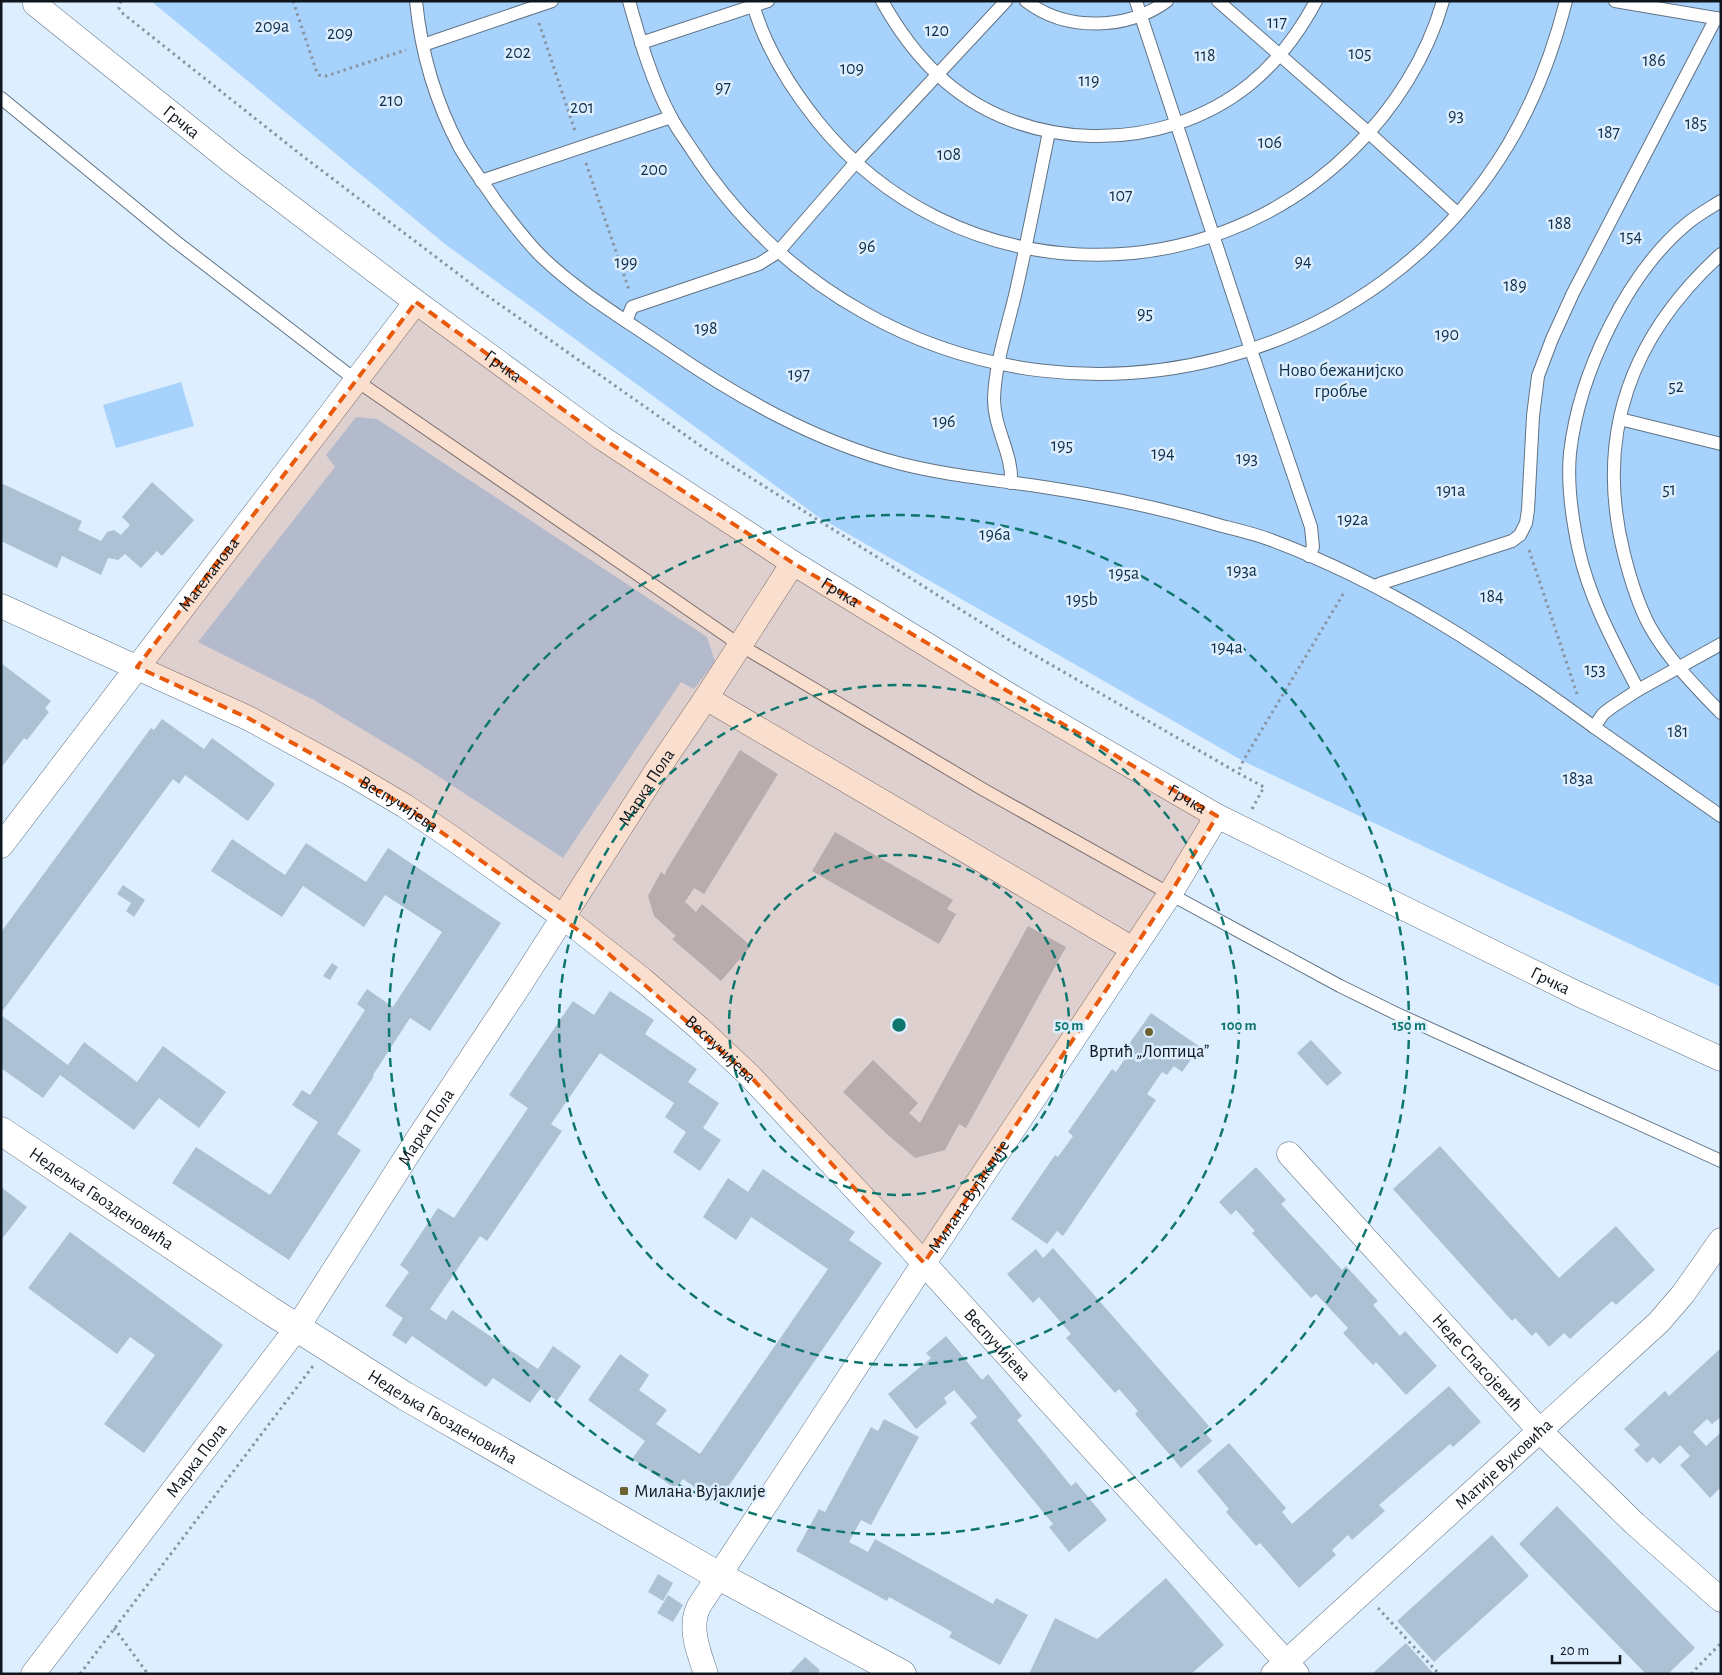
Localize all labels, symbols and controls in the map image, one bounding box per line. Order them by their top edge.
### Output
park label: 117 [1267,14,1287,32]
park label: 209a [255,18,289,36]
park label: 120 [925,22,949,40]
park label: 209 [327,25,353,43]
park label: 202 [505,44,531,62]
park label: 105 [1348,45,1372,63]
park label: 118 [1195,47,1215,65]
park label: 186 [1642,52,1666,70]
park label: 109 [840,60,864,78]
park label: 119 [1079,72,1099,90]
park label: 97 [715,79,731,97]
park label: 210 [379,92,403,110]
park label: 201 [570,99,594,117]
street label: Грчка [159,102,203,143]
park label: 93 [1448,107,1464,125]
park label: 185 [1685,115,1707,133]
park label: 187 [1598,124,1620,142]
park label: 106 [1258,134,1282,152]
park label: 108 [937,146,961,164]
park label: 200 [640,161,668,179]
park label: 107 [1109,187,1133,205]
park label: 188 [1548,215,1572,233]
park label: 154 [1620,228,1643,246]
park label: 96 [859,238,875,256]
park label: 94 [1294,253,1312,271]
park label: 199 [614,254,638,272]
park label: 189 [1503,277,1527,295]
park label: 95 [1137,305,1153,323]
park label: 198 [694,320,718,338]
park label: 190 [1435,326,1459,344]
street label: Грчка [481,347,525,386]
park label: Ново бежанијско гробље [1278,361,1404,401]
park label: 197 [788,366,810,384]
park label: 52 [1668,378,1684,396]
park label: 196 [932,413,956,431]
park label: 195 [1051,437,1073,455]
park label: 194 [1151,445,1175,463]
park label: 193 [1236,450,1258,468]
park label: 51 [1662,481,1676,499]
park label: 191a [1436,482,1466,500]
park label: 192а [1337,511,1369,529]
park label: 196a [979,526,1011,544]
street label: Магеланова [175,534,243,615]
park label: 193a [1227,562,1257,580]
park label: 195a [1109,565,1139,583]
street label: Грчка [817,574,862,611]
park label: 184 [1480,588,1504,606]
park label: 195b [1066,591,1098,609]
park label: 194a [1211,639,1243,657]
park label: 153 [1584,661,1606,679]
park label: 181 [1668,723,1688,741]
street label: Марка Пола [616,746,679,829]
park label: 183a [1563,770,1593,788]
street label: Веспучијева [356,773,441,836]
street label: Грчка [1164,781,1209,818]
street label: Грчка [1527,964,1573,999]
street label: Веспучијева [681,1012,759,1086]
centre of rings [890,1016,908,1034]
text: 50 m [1055,1018,1083,1033]
text: 100 m [1221,1018,1257,1033]
text: 150 m [1392,1018,1426,1033]
marker: Вртић „Лоптица” [1143,1026,1155,1038]
place label: Вртић „Лоптица” [1089,1043,1209,1061]
street label: Марка Пола [395,1086,458,1169]
street label: Милана Вујаклије [925,1137,1013,1256]
street label: Недељка Гвозденовића [25,1144,177,1254]
street label: Веспучијева [960,1306,1034,1384]
street label: Неде Спасојевић [1428,1311,1525,1415]
street label: Недељка Гвозденовића [364,1367,520,1468]
street label: Матије Вуковића [1452,1416,1556,1513]
street label: Марка Пола [163,1420,231,1501]
place label: Милана Вујаклије [634,1483,766,1501]
marker: Милана Вујаклије [618,1485,630,1497]
scale bar [1552,1632,1620,1664]
text: 20 m [1560,1643,1589,1658]

